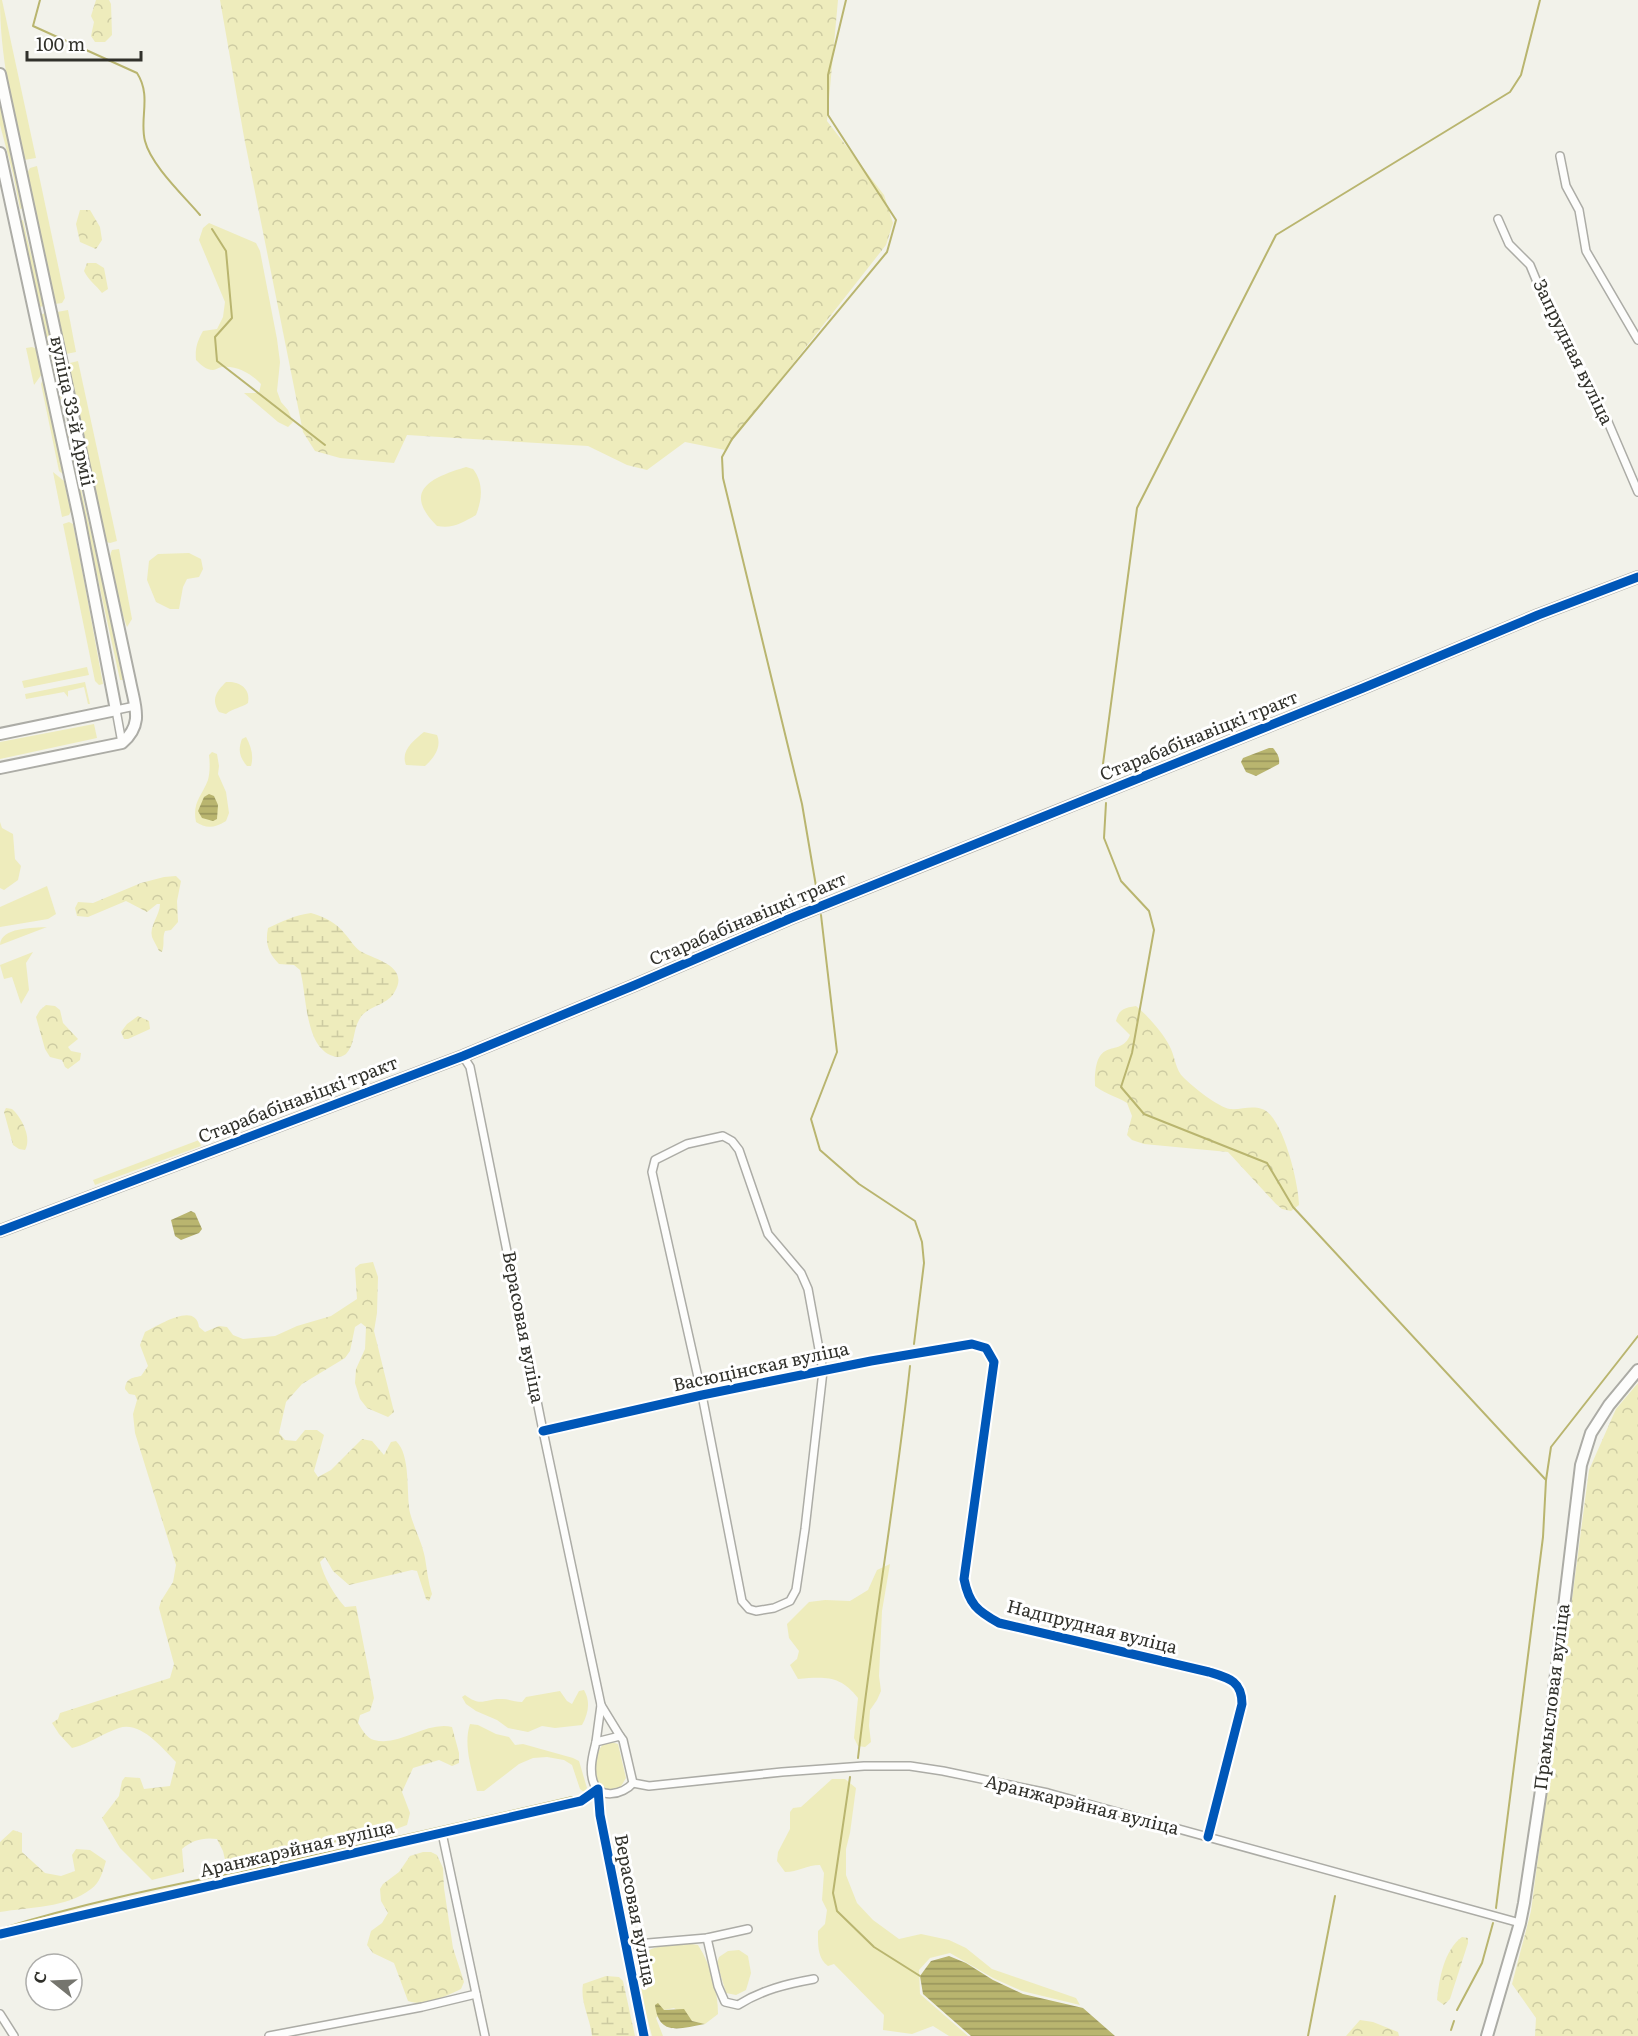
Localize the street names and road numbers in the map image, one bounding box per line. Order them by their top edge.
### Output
street label: Запрудная вуліца [1527,274,1621,429]
street label: вуліца 33-й Арміі [44,333,103,488]
street label: Старабабінавіцкі тракт [1095,682,1302,787]
street label: Старабабінавіцкі тракт [645,864,850,971]
street label: Старабабінавіцкі тракт [194,1048,401,1149]
street label: Верасовая вуліца [496,1248,553,1405]
street label: Васюцінская вуліца [670,1334,852,1397]
street label: Надпрудная вуліца [1004,1591,1181,1660]
street label: Прамысловая вуліца [1526,1601,1575,1792]
street label: Аранжарэйная вуліца [983,1766,1182,1841]
street label: Аранжарэйная вуліца [197,1812,397,1883]
street label: Верасовая вуліца [608,1831,665,1988]

